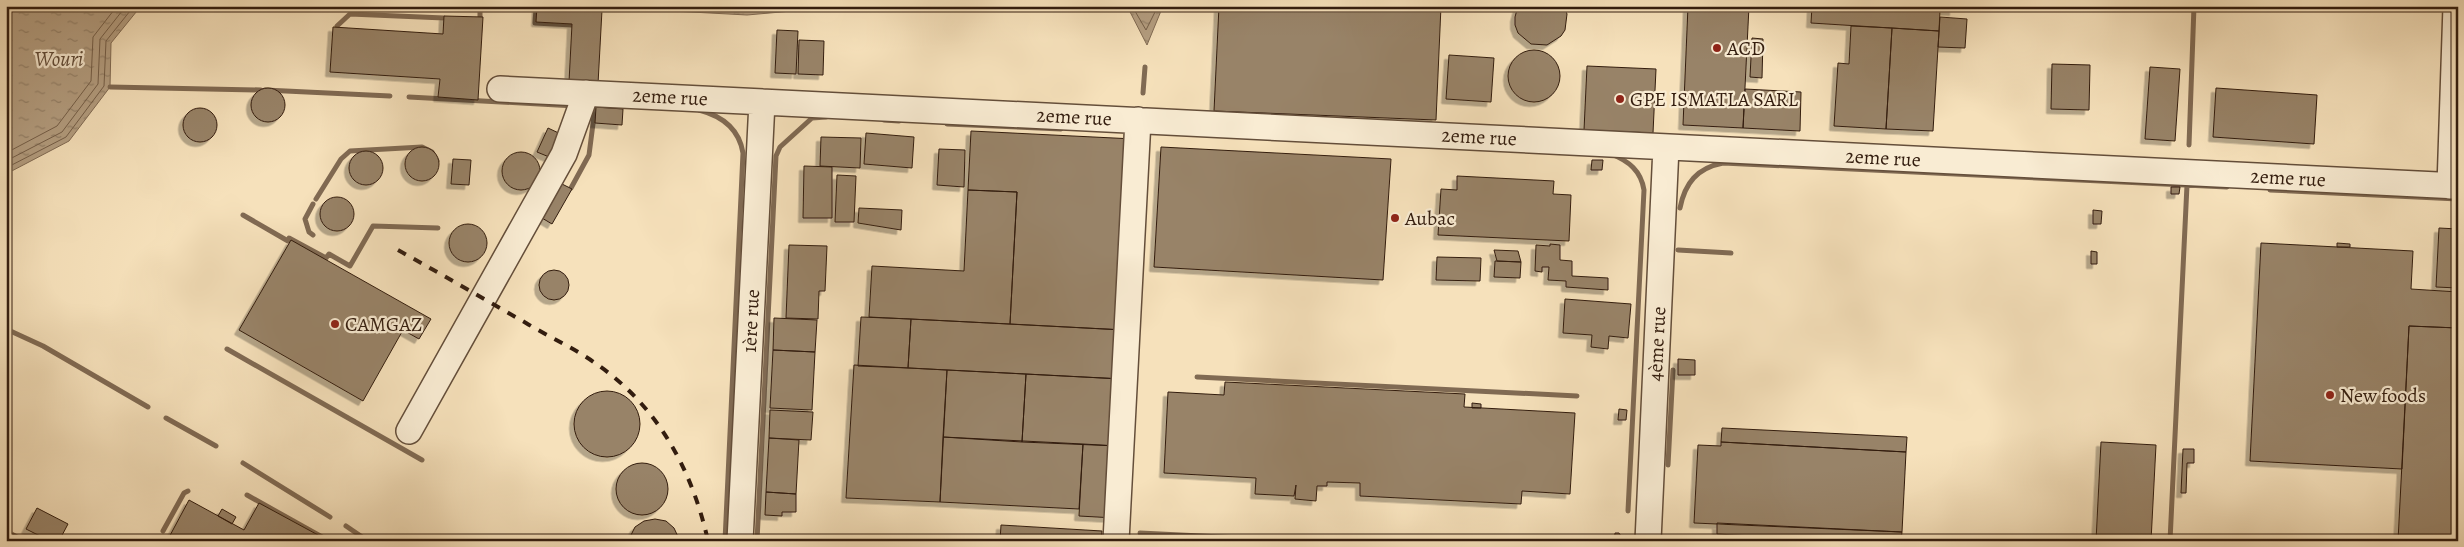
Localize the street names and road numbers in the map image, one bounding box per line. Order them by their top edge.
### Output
street label: 2eme rue [632,82,708,112]
street label: 2eme rue [1036,102,1112,132]
street label: 2eme rue [1441,122,1517,152]
street label: 2eme rue [1845,143,1921,173]
street label: 2eme rue [2250,163,2326,193]
street label: 1ère rue [736,288,766,353]
street label: 4ème rue [1642,306,1672,382]

